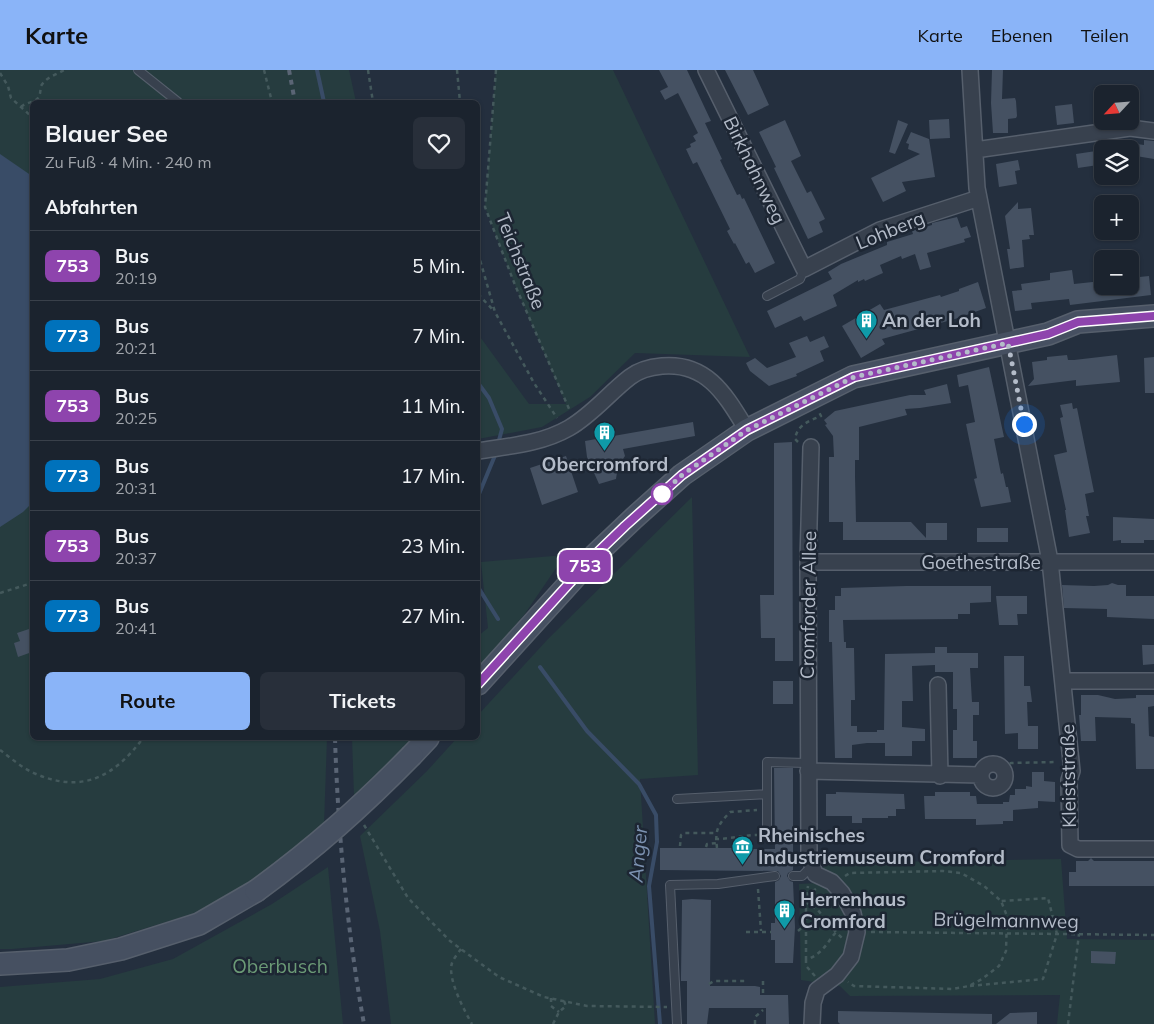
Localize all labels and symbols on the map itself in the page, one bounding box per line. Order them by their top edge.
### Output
north arrow [1094,85,1139,130]
street label: Birkhahnweg [719,112,791,228]
street label: Lohberg [852,205,928,255]
street label: Teichstraße [491,209,551,313]
building icon: An der Loh [854,308,878,339]
place label: An der Loh [882,308,981,332]
your location [1012,412,1037,437]
building icon: Obercromford [593,421,617,452]
place label: Obercromford [542,452,668,476]
unlabelled marker [651,483,673,505]
street label: Cromforder Allee [795,531,821,679]
line badge: 753 [556,550,614,582]
street label: Goethestraße [921,550,1041,574]
street label: Kleiststraße [1055,724,1081,828]
place label: Rheinisches Industriemuseum Cromford [758,823,1005,869]
water label: Anger [622,824,652,884]
museum icon: Rheinisches Industriemuseum Cromford [730,834,754,865]
place label: Herrenhaus Cromford [800,887,906,933]
building icon: Herrenhaus Cromford [772,898,796,929]
street label: Brügelmannweg [933,907,1079,933]
park label: Oberbusch [232,954,328,978]

